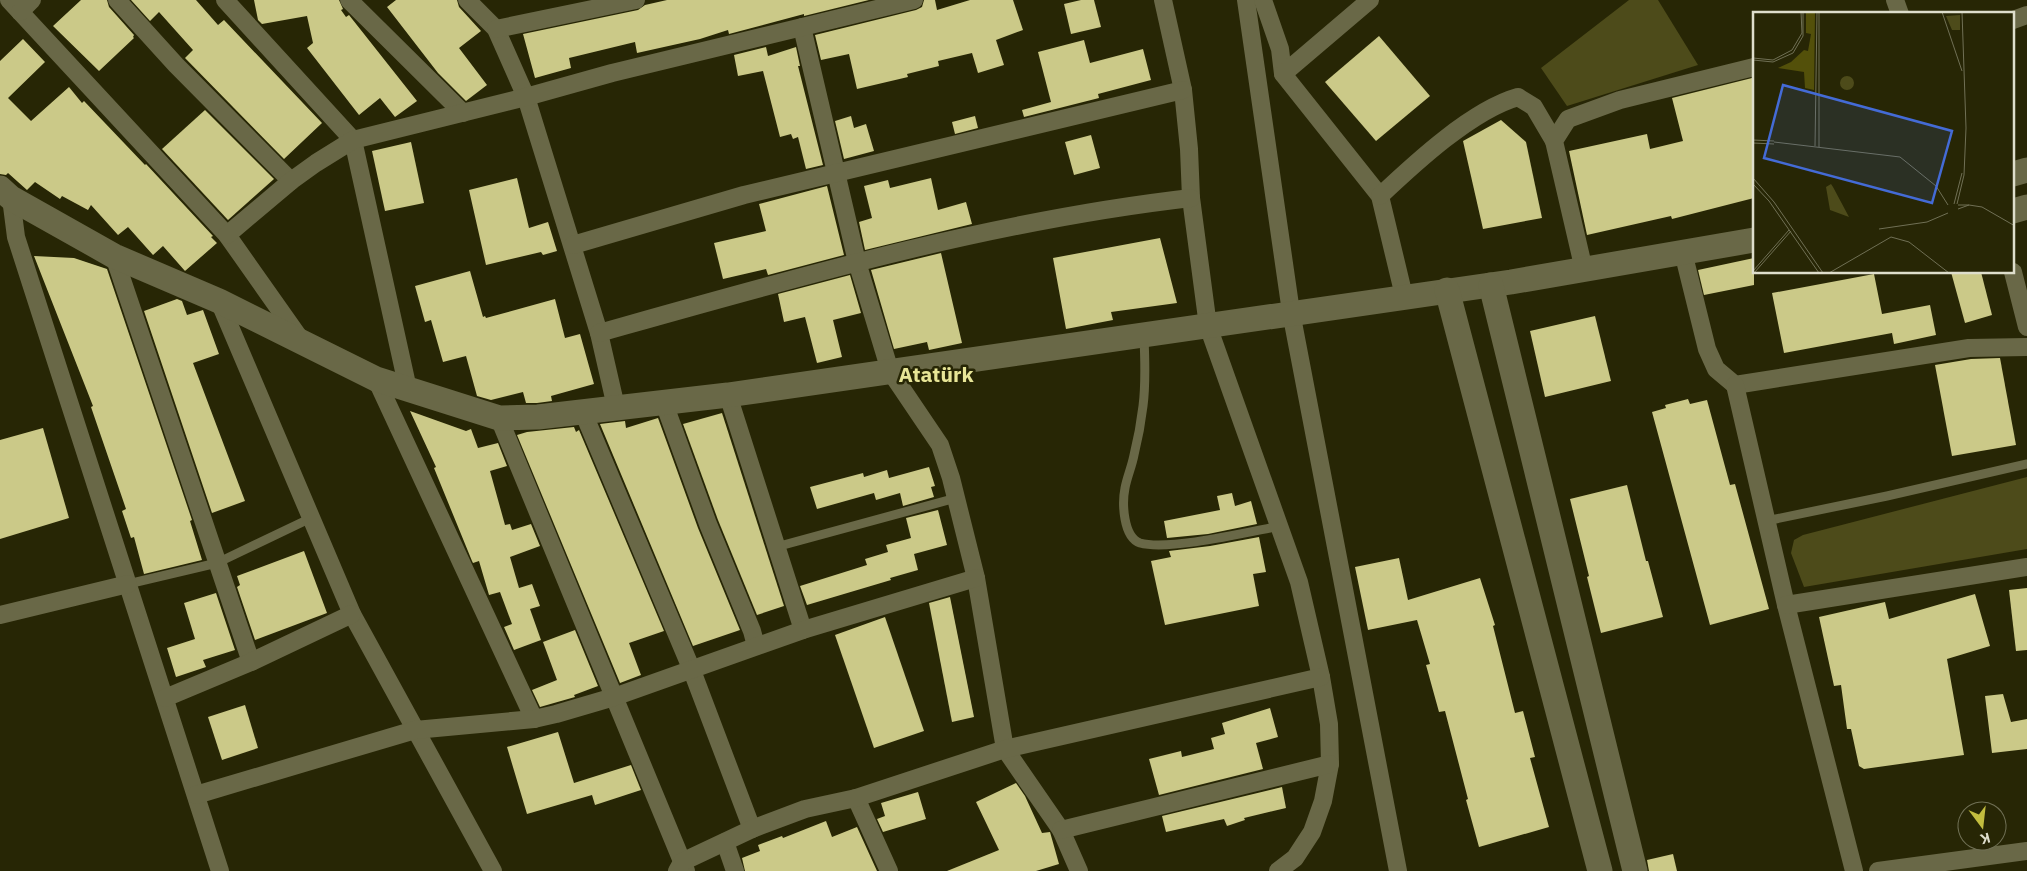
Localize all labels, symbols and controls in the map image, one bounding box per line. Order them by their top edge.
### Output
inset map [1753,12,2014,274]
district label: Atatürk [898,360,974,388]
north arrow [1957,801,2007,851]
text: K [1978,829,1992,849]

